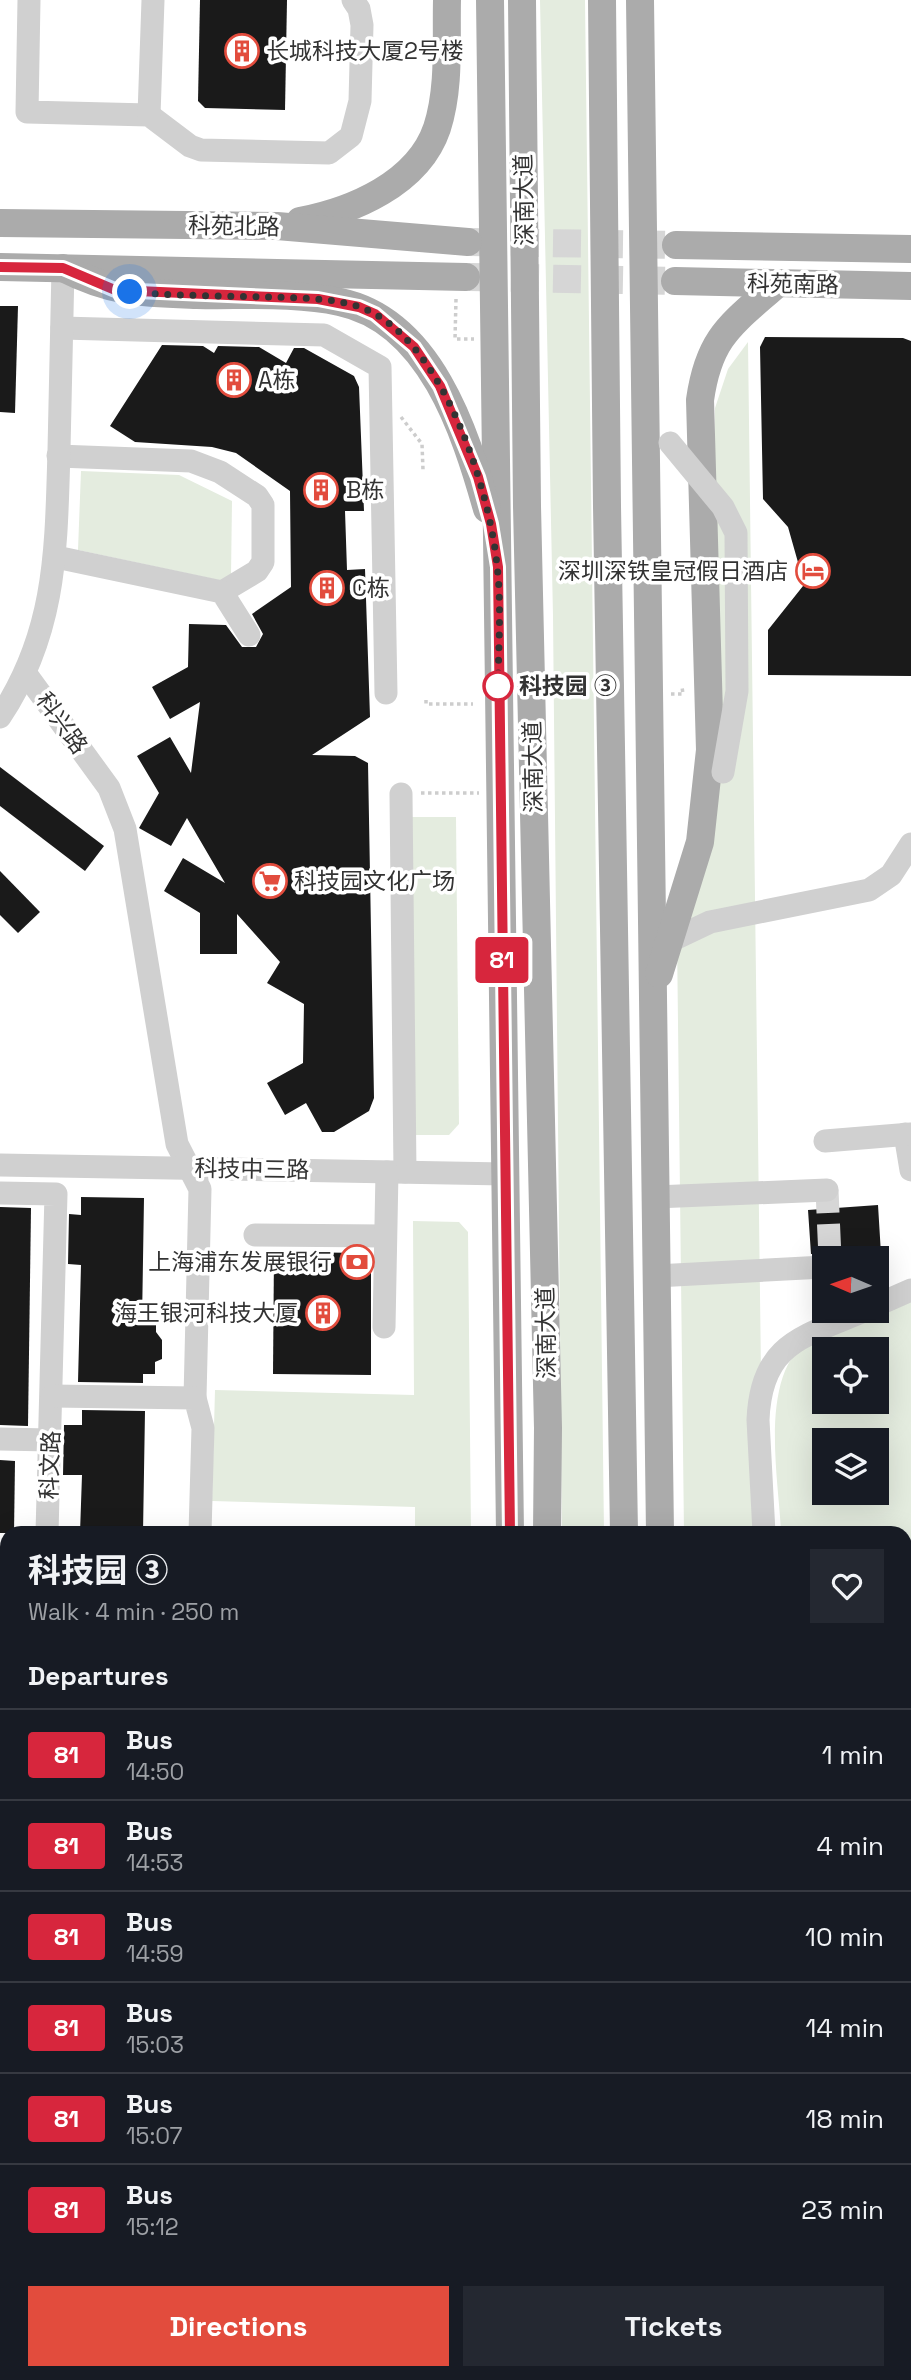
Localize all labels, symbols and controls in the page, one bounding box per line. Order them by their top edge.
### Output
building icon: 长城科技大厦2号楼 [223,32,261,70]
place label: 长城科技大厦2号楼 [266,36,464,66]
street label: 深南大道 [508,154,540,246]
street label: 科苑北路 [188,210,280,242]
street label: 科苑南路 [747,268,839,300]
your location [112,274,147,309]
building icon: A栋 [215,361,253,399]
place label: A栋 [258,365,296,395]
building icon: B栋 [302,471,340,509]
place label: B栋 [346,475,384,505]
hotel icon: 深圳深铁皇冠假日酒店 [794,552,832,590]
place label: 深圳深铁皇冠假日酒店 [558,556,788,586]
building icon: C栋 [308,569,346,607]
place label: C栋 [352,573,390,603]
marker: 科技园 ③ [483,671,513,701]
place label: 科技园 ③ [519,671,617,701]
street label: 科兴路 [30,686,94,760]
street label: 深南大道 [517,721,549,813]
supermarket icon: 科技园文化广场 [251,862,289,900]
place label: 科技园文化广场 [294,866,455,896]
line badge: 81 [470,937,534,983]
text: 81 [489,944,515,975]
street label: 科技中三路 [194,1153,310,1185]
bank icon: 上海浦东发展银行 [338,1243,376,1281]
north arrow [812,1246,889,1323]
map controls [812,1246,889,1505]
place label: 上海浦东发展银行 [148,1247,332,1277]
street label: 深南大道 [530,1287,562,1379]
building icon: 海王银河科技大厦 [304,1294,342,1332]
place label: 海王银河科技大厦 [114,1298,298,1328]
button: locate [812,1337,889,1414]
button: layers [812,1428,889,1505]
street label: 科文路 [34,1430,66,1500]
button: heart [810,1549,884,1623]
text: 科技园 ③ [28,1550,168,1592]
text: Walk · 4 min · 250 m [28,1597,239,1627]
text: Departures [28,1659,169,1693]
text: Bus [126,1723,173,1757]
text: 1 min [822,1738,884,1772]
text: 81 [54,1739,79,1770]
text: 14:50 [126,1757,184,1787]
text: Bus [126,1814,173,1848]
text: 4 min [816,1829,884,1863]
text: 81 [54,1830,79,1861]
text: 14:53 [126,1848,183,1878]
text: Bus [126,1905,173,1939]
text: 10 min [805,1920,884,1954]
text: 81 [54,1921,79,1952]
text: 14:59 [126,1939,184,1969]
text: Bus [126,1996,173,2030]
text: 14 min [806,2011,884,2045]
text: 81 [54,2012,79,2043]
text: 15:03 [126,2030,184,2060]
text: Bus [126,2087,173,2121]
text: 18 min [806,2102,884,2136]
text: 81 [54,2103,79,2134]
text: 15:07 [126,2121,183,2151]
text: Bus [126,2178,173,2212]
text: 23 min [801,2193,884,2227]
text: 81 [54,2194,79,2225]
text: 15:12 [126,2212,179,2242]
button: Directions [28,2286,449,2366]
button: Tickets [463,2286,884,2366]

